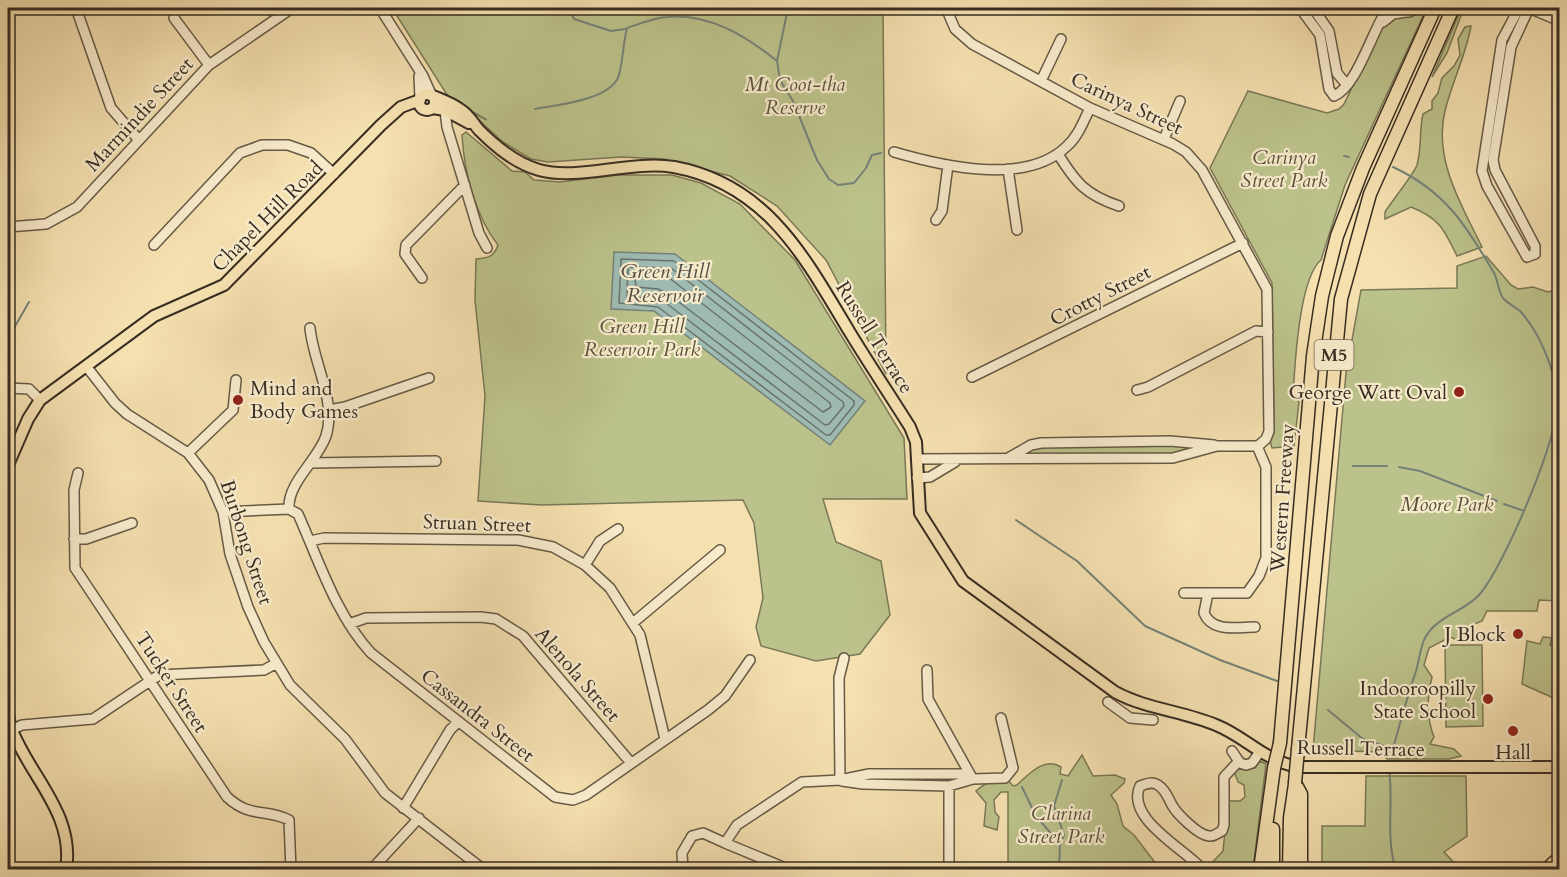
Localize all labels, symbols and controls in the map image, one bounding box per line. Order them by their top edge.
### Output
street label: Marmindie Street [79,51,200,177]
street label: Carinya Street [1066,66,1188,142]
park label: Mt Coot-tha Reserve [745,71,845,121]
park label: Carinya Street Park [1241,144,1327,194]
street label: Chapel Hill Road [206,155,329,278]
water label: Green Hill Reservoir [620,257,711,310]
street label: Crotty Street [1045,258,1156,332]
street label: Russell Terrace [829,276,920,399]
park label: Green Hill Reservoir Park [584,313,700,363]
road number: M5 [1314,340,1354,370]
place label: Mind and Body Games [250,375,358,425]
place label: George Watt Oval [1288,379,1447,406]
marker: George Watt Oval [1452,385,1466,399]
marker: Mind and Body Games [231,393,245,407]
street label: Western Freeway [1264,422,1301,574]
street label: Burbong Street [214,476,280,609]
park label: Moore Park [1401,491,1494,518]
street label: Struan Street [422,508,532,539]
street label: Alenola Street [529,621,627,728]
place label: J Block [1442,621,1506,648]
street label: Tucker Street [129,627,215,739]
marker: J Block [1511,627,1525,641]
street label: Cassandra Street [415,662,541,769]
place label: Indooroopilly State School [1360,675,1476,725]
marker: Indooroopilly State School [1481,692,1495,706]
marker: Hall [1506,724,1520,738]
street label: Russell Terrace [1297,734,1425,763]
place label: Hall [1495,739,1531,766]
park label: Clarina Street Park [1018,800,1104,850]

